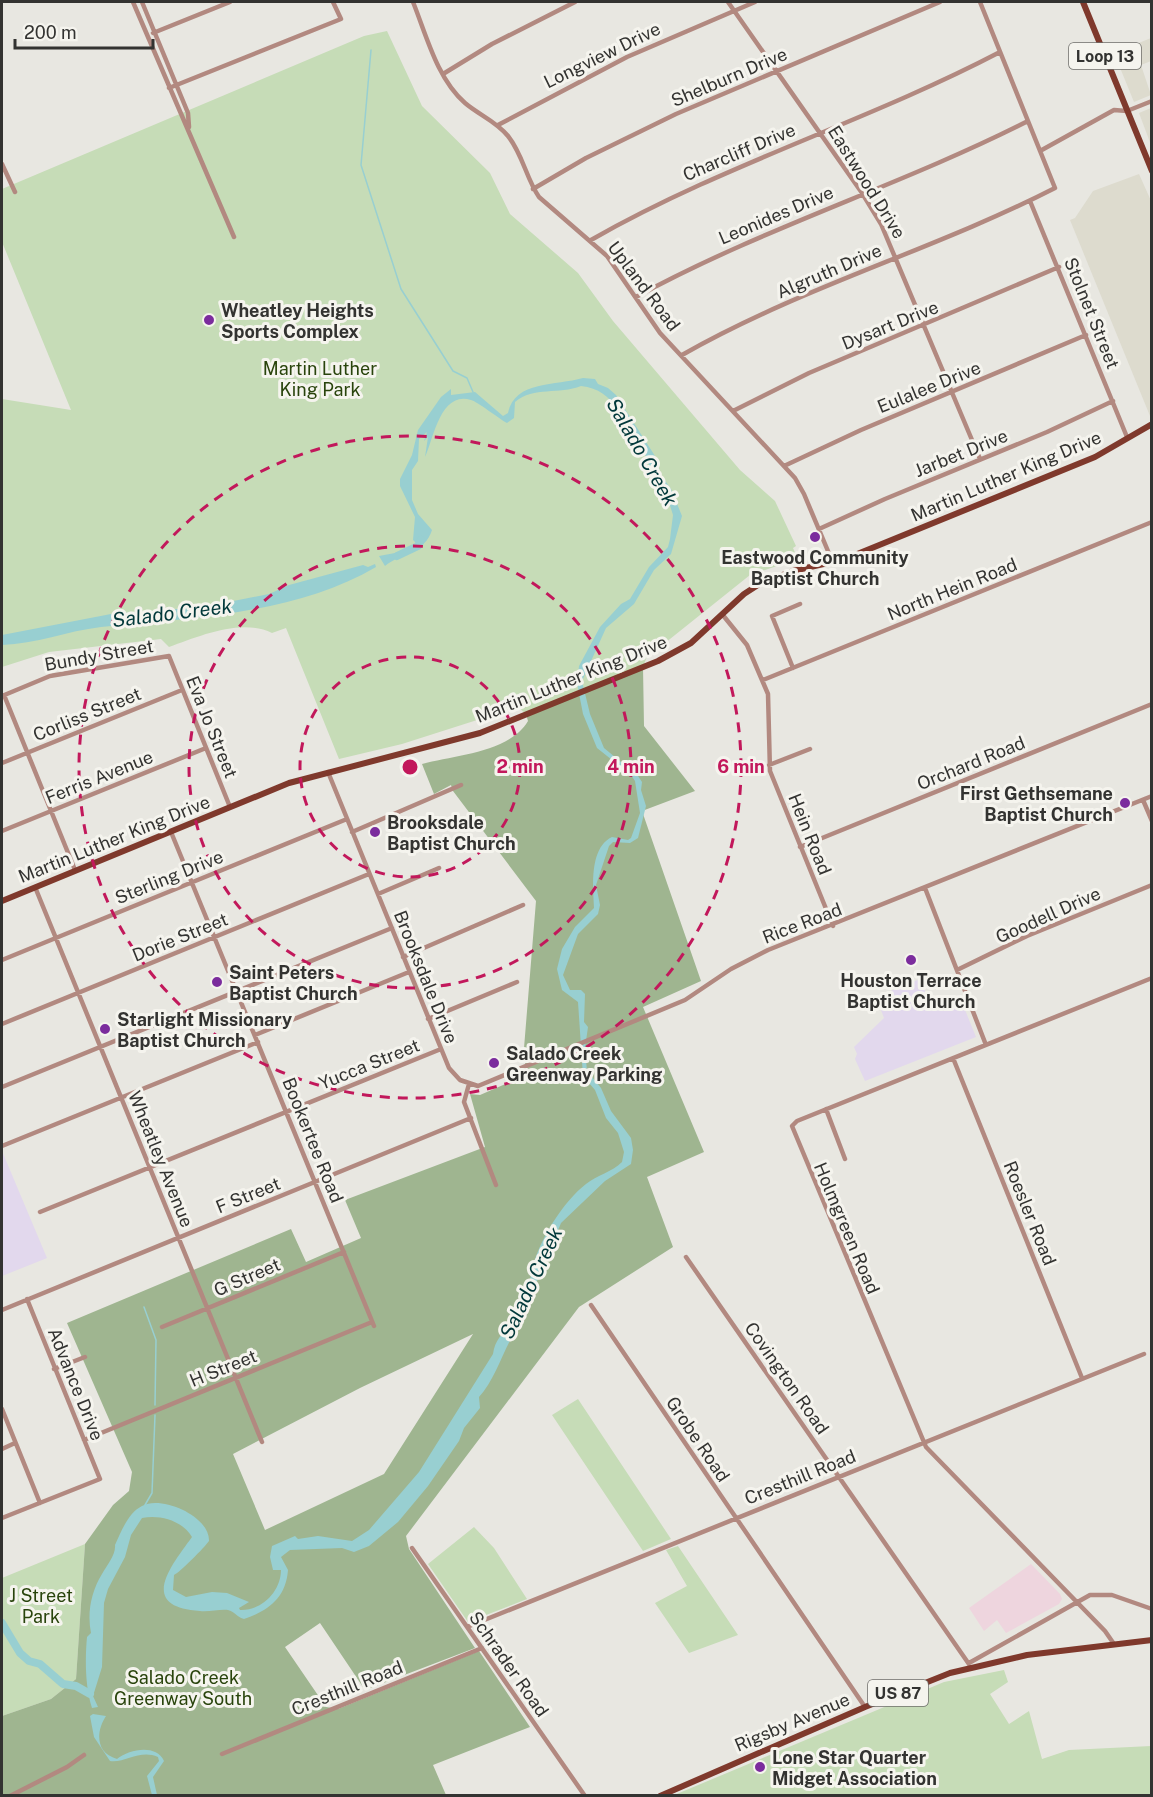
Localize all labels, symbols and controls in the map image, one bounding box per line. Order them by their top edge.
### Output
scale bar [15,12,153,50]
street label: Longview Drive [540,18,664,92]
text: 200 m [24,22,77,43]
street label: Shelburn Drive [668,43,790,111]
road number: Loop 13 [1069,43,1141,69]
street label: Charcliff Drive [680,119,798,185]
street label: Eastwood Drive [824,122,910,242]
street label: Leonides Drive [715,181,837,249]
street label: Upland Road [603,237,685,335]
street label: Algruth Drive [773,239,885,303]
street label: Stolnet Street [1060,254,1124,372]
street label: Dysart Drive [839,296,941,354]
place label: Wheatley Heights Sports Complex [221,300,374,342]
marker: Wheatley Heights Sports Complex [202,313,216,327]
street label: Eulalee Drive [874,357,984,417]
park label: Martin Luther King Park [263,358,377,400]
water label: Salado Creek [601,394,683,510]
street label: Jarbet Drive [911,425,1011,481]
street label: Martin Luther King Drive [908,426,1104,526]
marker: Eastwood Community Baptist Church [808,530,822,544]
place label: Eastwood Community Baptist Church [721,547,909,589]
street label: North Hein Road [884,553,1020,625]
water label: Salado Creek [111,594,233,632]
street label: Martin Luther King Drive [472,631,670,727]
street label: Bundy Street [43,635,155,675]
street label: Eva Jo Street [182,673,242,781]
street label: Corliss Street [30,683,144,745]
street label: Orchard Road [914,732,1028,794]
street label: Ferris Avenue [42,746,156,808]
text: 2 min [496,756,544,777]
text: 4 min [607,756,655,777]
text: 6 min [717,756,765,777]
centre of rings [400,757,420,777]
place label: First Gethsemane Baptist Church [960,783,1113,825]
street label: Hein Road [784,790,836,878]
street label: Martin Luther King Drive [15,791,213,887]
marker: First Gethsemane Baptist Church [1118,796,1132,810]
place label: Brooksdale Baptist Church [387,812,516,854]
marker: Brooksdale Baptist Church [368,825,382,839]
street label: Sterling Drive [112,846,226,908]
street label: Goodell Drive [992,883,1104,947]
street label: Rice Road [759,898,845,948]
street label: Brooksdale Drive [390,907,462,1047]
street label: Dorie Street [129,908,231,966]
marker: Houston Terrace Baptist Church [904,953,918,967]
place label: Saint Peters Baptist Church [229,962,358,1004]
place label: Houston Terrace Baptist Church [840,970,982,1012]
marker: Saint Peters Baptist Church [210,975,224,989]
place label: Starlight Missionary Baptist Church [117,1009,292,1051]
marker: Starlight Missionary Baptist Church [98,1022,112,1036]
street label: Yucca Street [316,1034,422,1094]
place label: Salado Creek Greenway Parking [506,1043,662,1085]
marker: Salado Creek Greenway Parking [487,1056,501,1070]
street label: Bookertee Road [278,1074,348,1206]
street label: Wheatley Avenue [124,1088,198,1230]
street label: Roesler Road [1000,1158,1060,1268]
street label: Holmgreen Road [810,1159,884,1297]
street label: F Street [213,1173,283,1217]
water label: Salado Creek [495,1223,567,1343]
street label: G Street [211,1254,283,1300]
street label: Covington Road [741,1318,833,1438]
street label: Advance Drive [44,1325,108,1443]
street label: H Street [186,1345,260,1391]
street label: Grobe Road [662,1392,734,1486]
street label: Cresthill Road [741,1445,859,1509]
park label: J Street Park [9,1585,73,1627]
street label: Schrader Road [465,1607,553,1721]
street label: Cresthill Road [288,1656,406,1720]
park label: Salado Creek Greenway South [114,1667,252,1709]
road number: US 87 [868,1680,928,1706]
street label: Rigsby Avenue [731,1688,853,1756]
place label: Lone Star Quarter Midget Association [772,1747,937,1789]
marker: Lone Star Quarter Midget Association [753,1760,767,1774]

